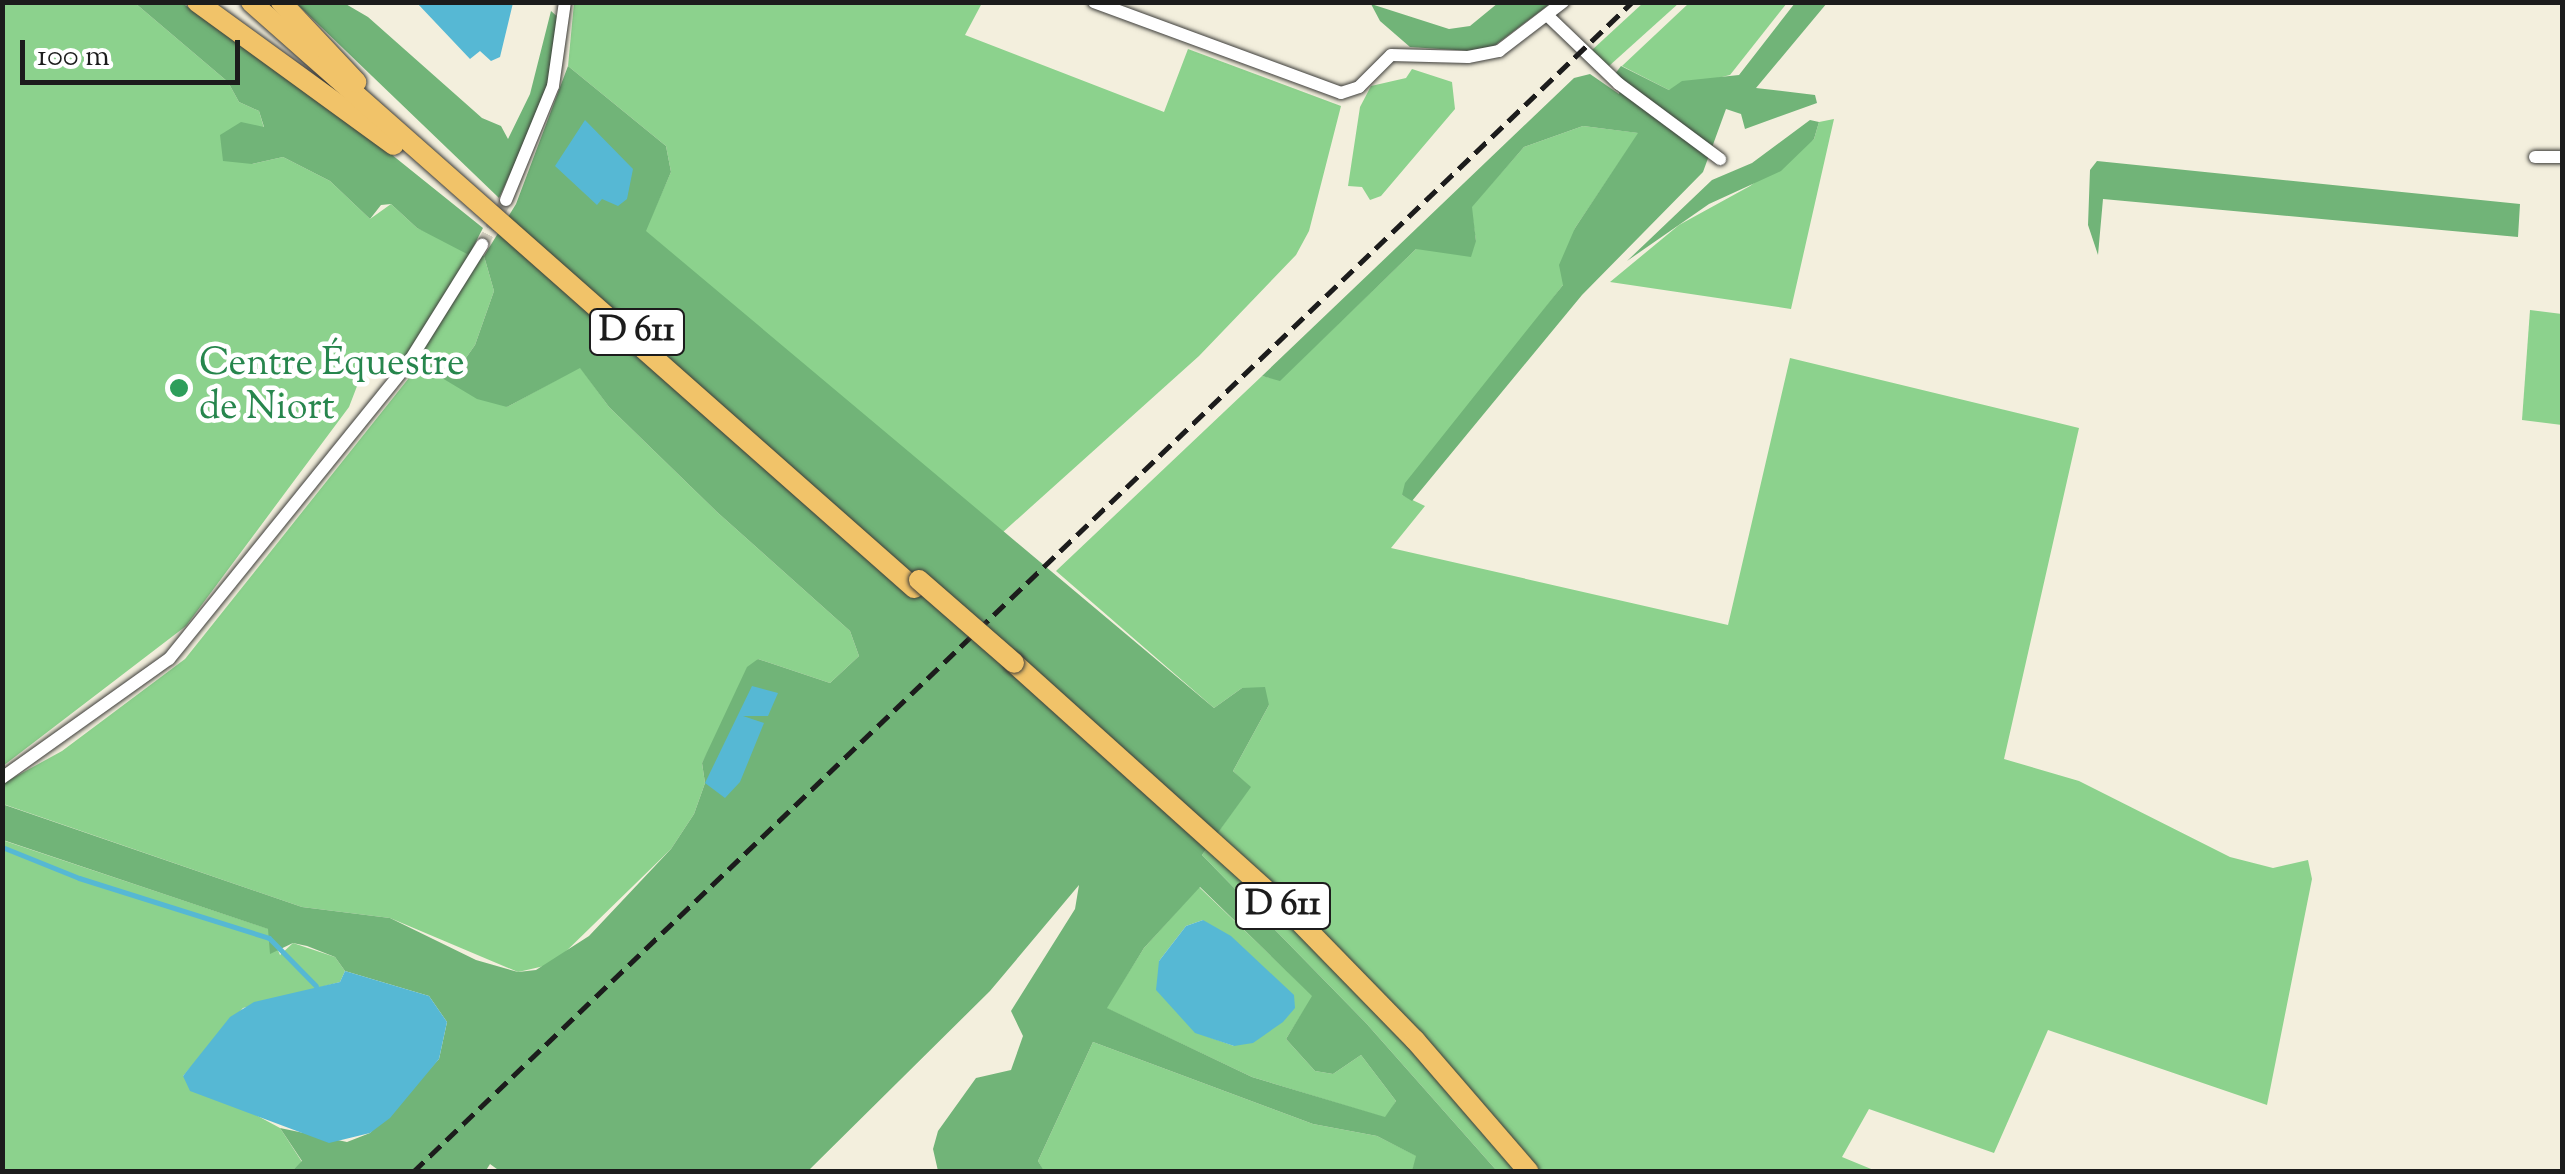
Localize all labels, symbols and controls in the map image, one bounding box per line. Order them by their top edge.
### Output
scale bar [25,20,245,82]
text: 100 m [37,36,110,79]
road number: D 611 [587,302,687,362]
place label: Centre Équestre de Niort [199,343,465,432]
marker: Centre Équestre de Niort [168,377,190,399]
road number: D 611 [1233,876,1333,936]

